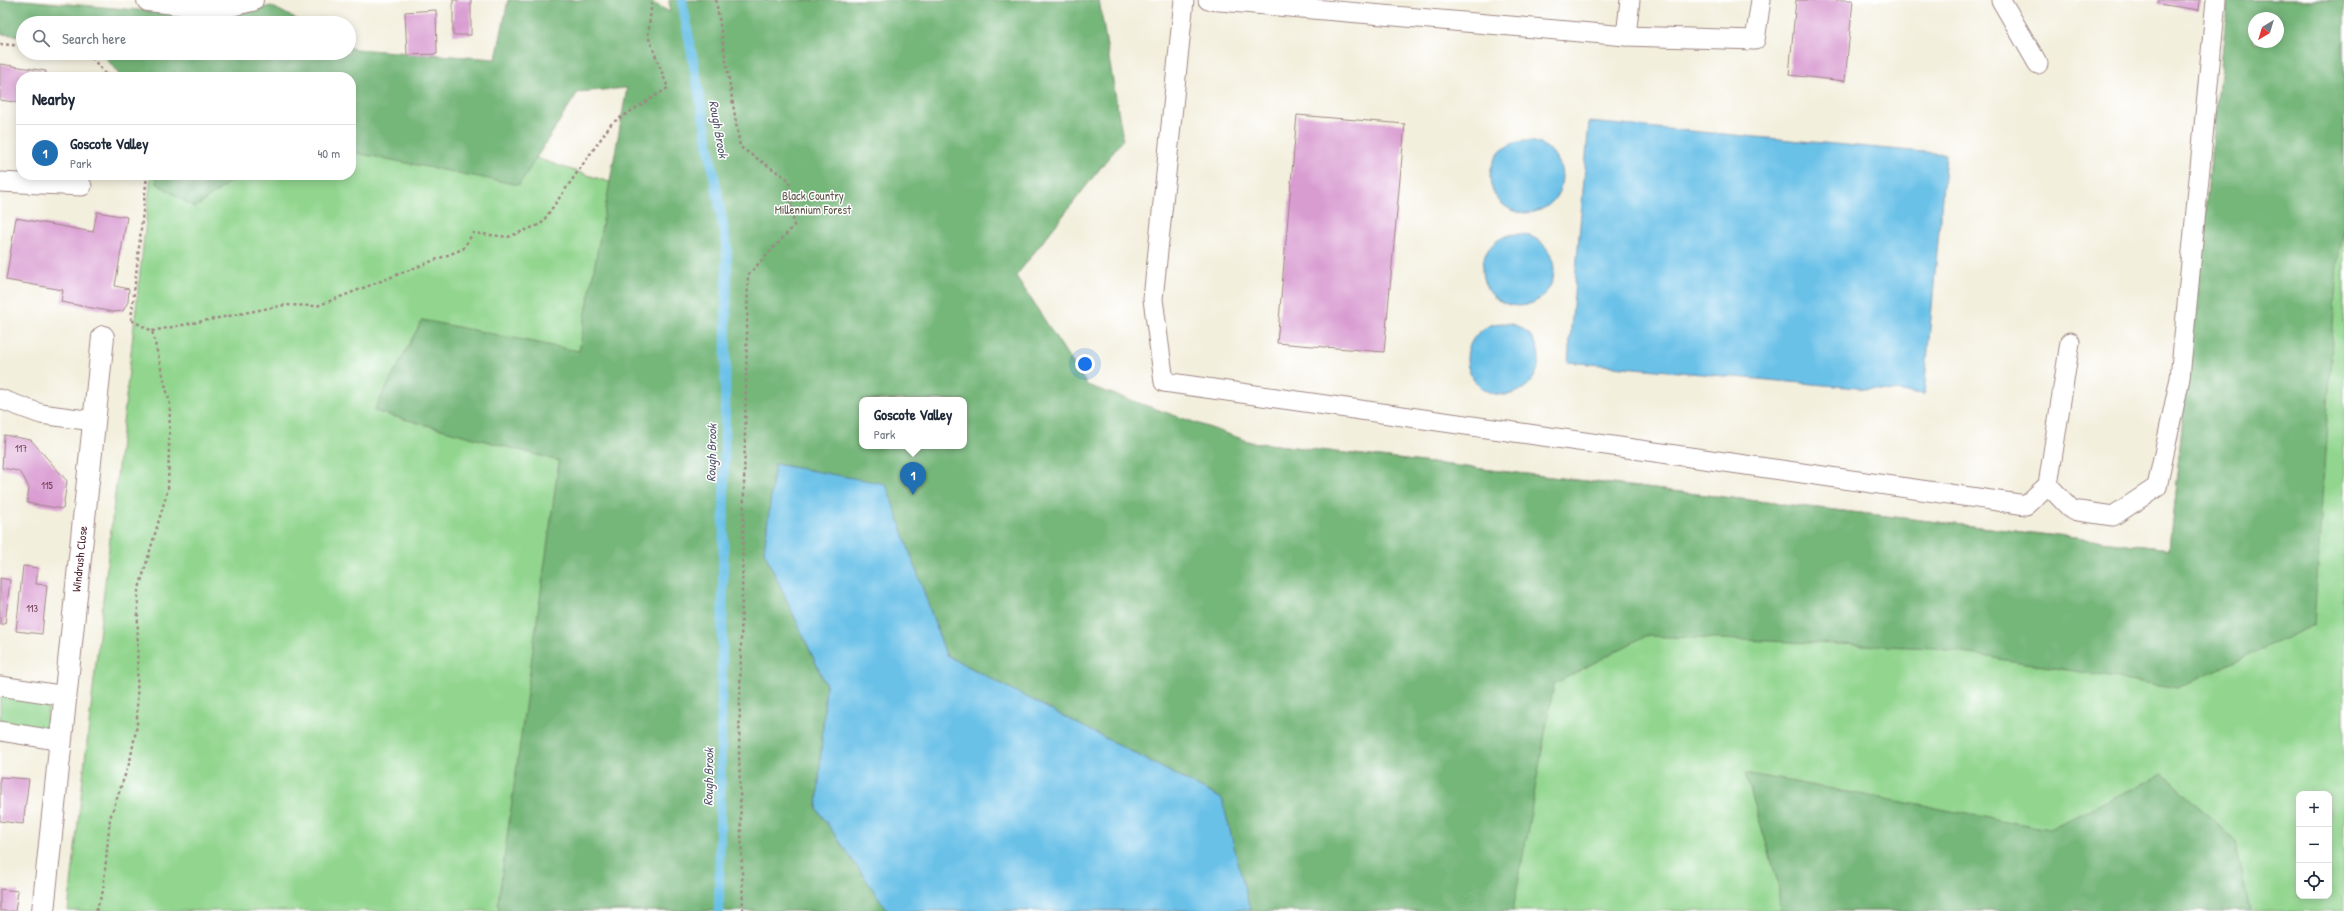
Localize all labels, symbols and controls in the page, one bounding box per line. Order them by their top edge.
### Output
north arrow [2248,12,2284,48]
search box [16,16,356,60]
icon: search [30,27,52,49]
text: Search here [62,28,126,49]
text: Nearby [32,87,75,110]
water label: Rough Brook [704,99,733,161]
text: Goscote Valley [70,133,149,154]
text: 1 [43,144,47,162]
text: 40 m [317,144,340,162]
text: Park [70,154,92,172]
park label: Black Country Millennium Forest [775,187,852,218]
your location [1075,354,1095,374]
popup [859,397,967,449]
text: Goscote Valley [874,404,952,425]
water label: Rough Brook [701,422,722,482]
text: Park [874,425,895,443]
house number: 117 [15,442,27,455]
pin: 1 [900,462,926,495]
house number: 115 [41,479,54,492]
street label: Windrush Close [67,525,91,593]
house number: 113 [26,602,38,615]
water label: Rough Brook [698,746,719,806]
map controls [2296,791,2332,899]
button: + [2296,791,2332,827]
button: − [2296,827,2332,863]
button: locate [2296,863,2332,899]

